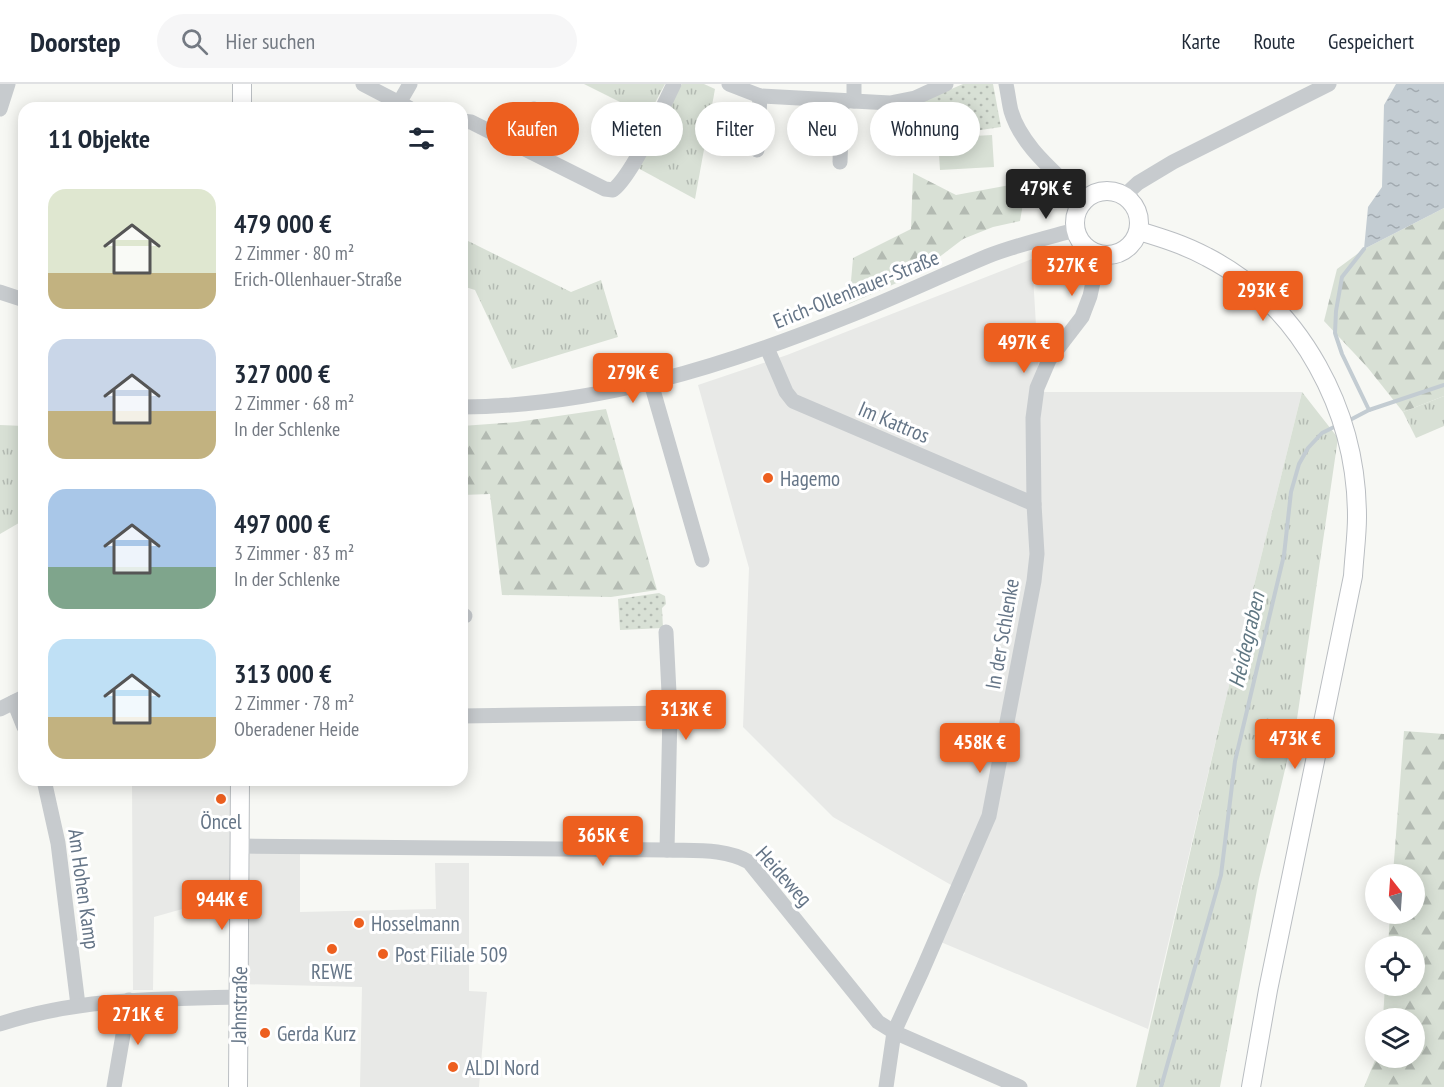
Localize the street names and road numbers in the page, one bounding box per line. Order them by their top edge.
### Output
street label: Erich-Ollenhauer-Straße [769,243,943,335]
street label: Im Kattros [854,395,934,449]
street label: In der Schlenke [979,577,1025,691]
street label: Am Hohen Kamp [62,827,106,951]
street label: Heideweg [750,840,818,912]
street label: Jahnstraße [225,966,253,1045]

